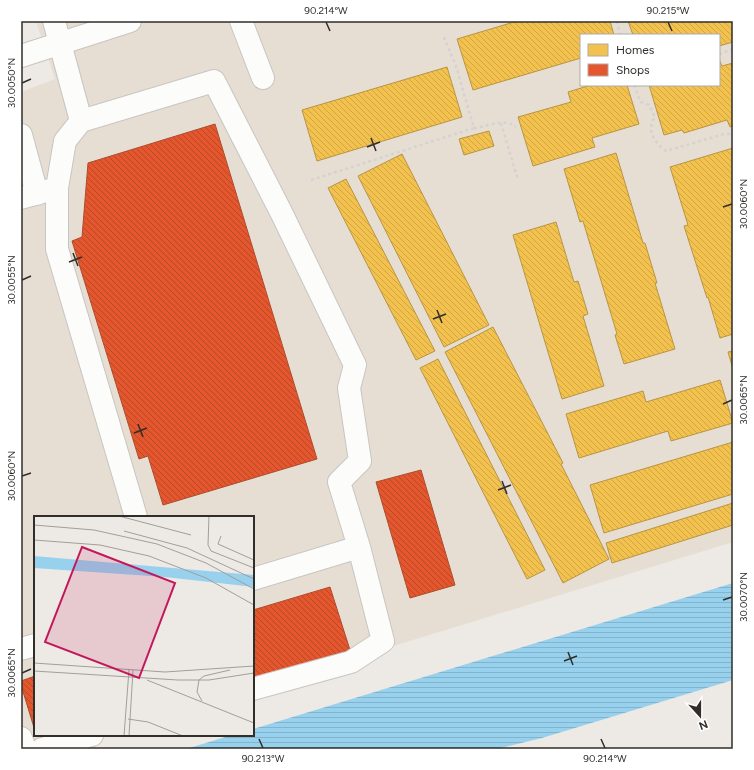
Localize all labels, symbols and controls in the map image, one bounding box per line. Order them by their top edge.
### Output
text: 90.214°W [304,4,348,17]
text: 90.215°W [647,4,690,17]
legend [580,34,720,86]
text: Homes [616,43,655,57]
text: 30.0050°N [5,58,18,108]
text: Shops [616,63,650,77]
text: 30.0060°N [737,179,750,229]
text: 30.0055°N [5,255,18,305]
text: 30.0065°N [737,375,750,425]
text: 30.0060°N [5,451,18,501]
inset map [34,516,254,736]
text: 30.0070°N [737,572,750,622]
text: 30.0065°N [5,648,18,698]
north arrow [680,696,720,736]
text: N [697,717,710,732]
text: 90.213°W [242,752,285,765]
text: 90.214°W [583,752,627,765]

